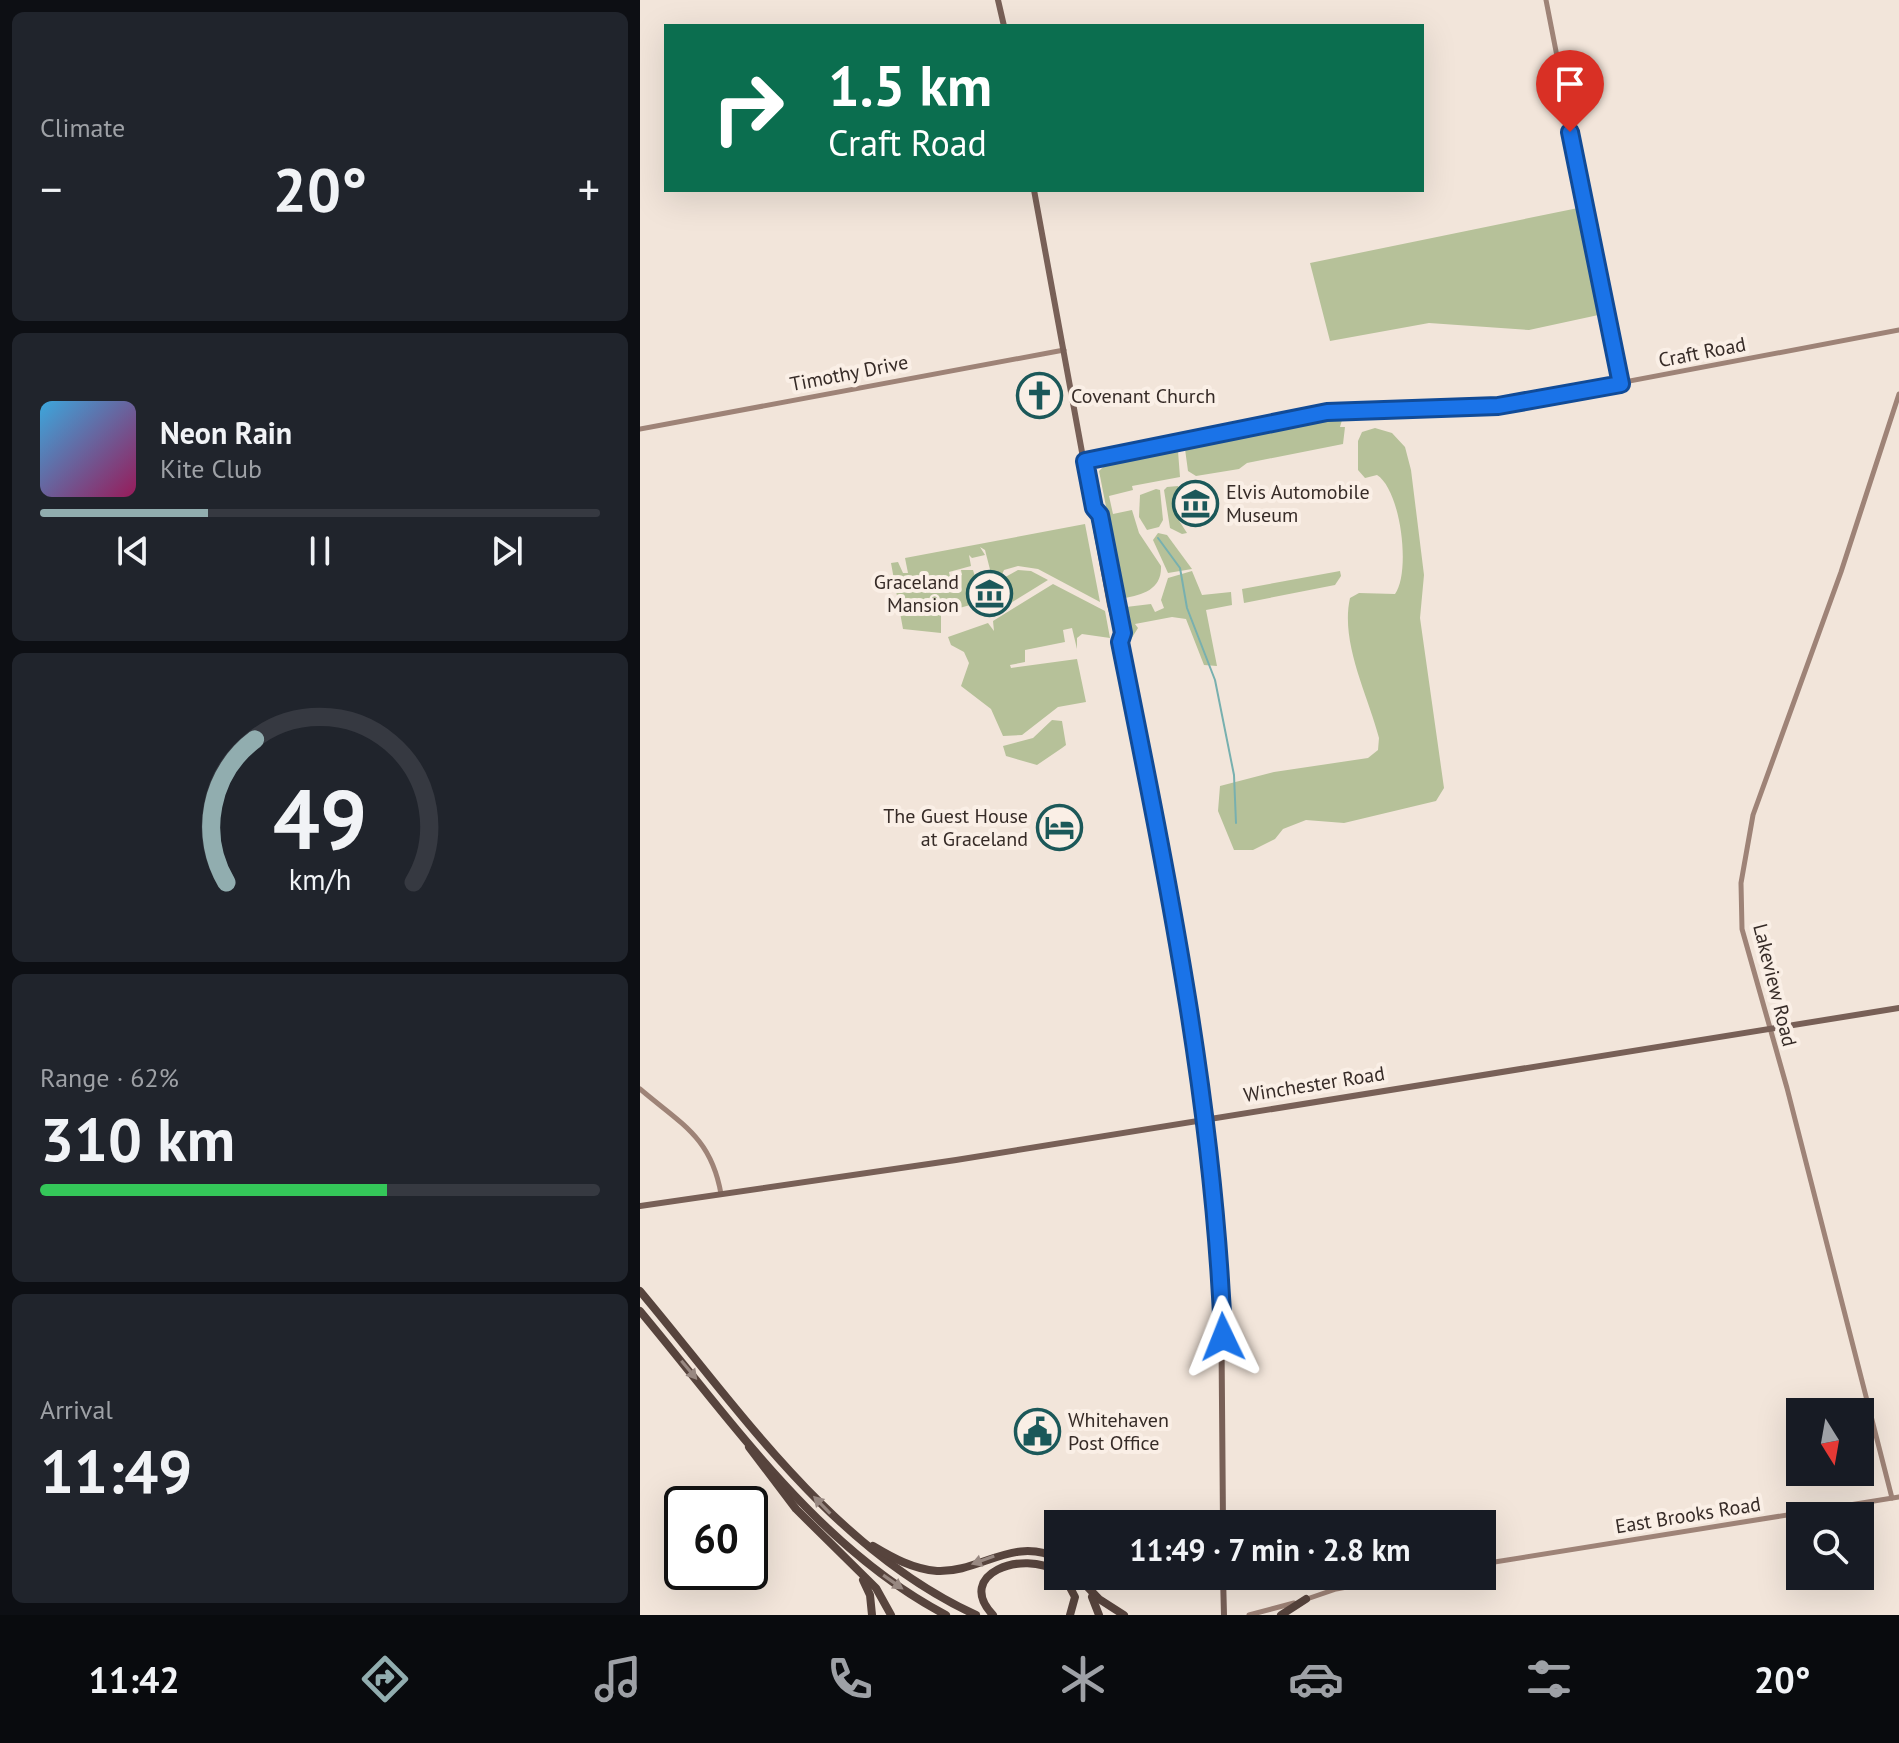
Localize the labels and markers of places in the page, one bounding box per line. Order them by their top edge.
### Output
pin [1536,50,1604,132]
church icon: Covenant Church [1016,372,1064,420]
place label: Covenant Church [1071,383,1216,409]
museum icon: Elvis Automobile Museum [1171,479,1219,527]
place label: Elvis Automobile Museum [1226,479,1370,528]
place label: Graceland Mansion [874,569,959,618]
museum icon: Graceland Mansion [966,569,1014,617]
place label: The Guest House at Graceland [883,803,1028,852]
hotel icon: The Guest House at Graceland [1035,803,1083,851]
place label: Whitehaven Post Office [1068,1407,1169,1456]
public building icon: Whitehaven Post Office [1013,1408,1061,1456]

